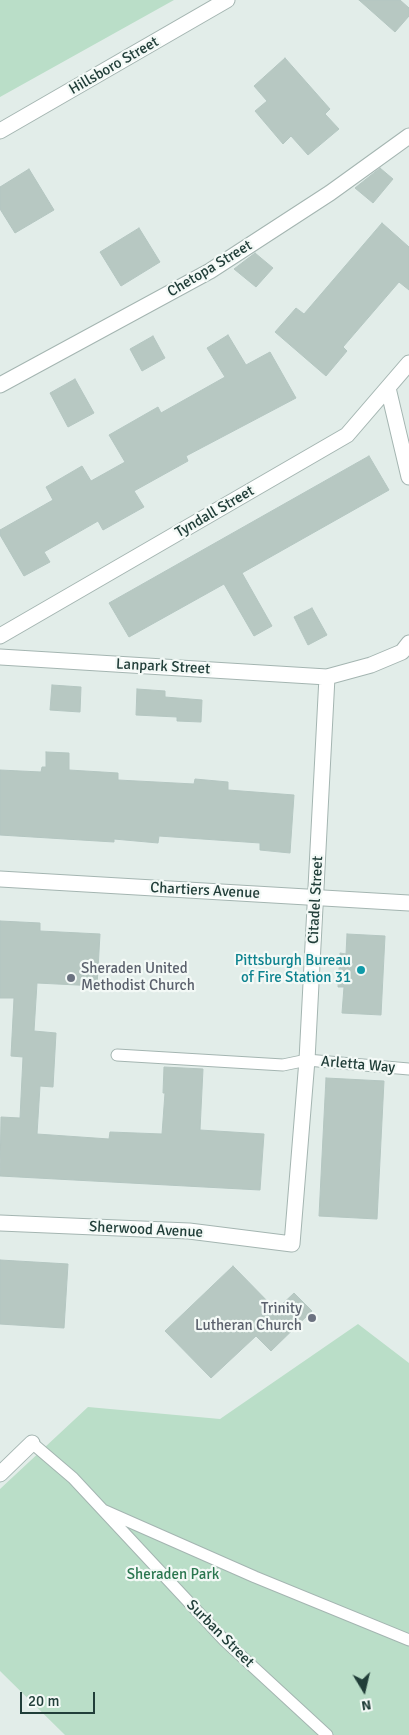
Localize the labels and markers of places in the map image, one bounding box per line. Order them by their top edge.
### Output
place label: Pittsburgh Bureau of Fire Station 31 [235,952,351,987]
place label: Sheraden United Methodist Church [81,960,195,995]
marker: Pittsburgh Bureau of Fire Station 31 [355,964,367,976]
marker: Sheraden United Methodist Church [65,972,77,984]
place label: Trinity Lutheran Church [195,1300,302,1335]
marker: Trinity Lutheran Church [306,1312,318,1324]

